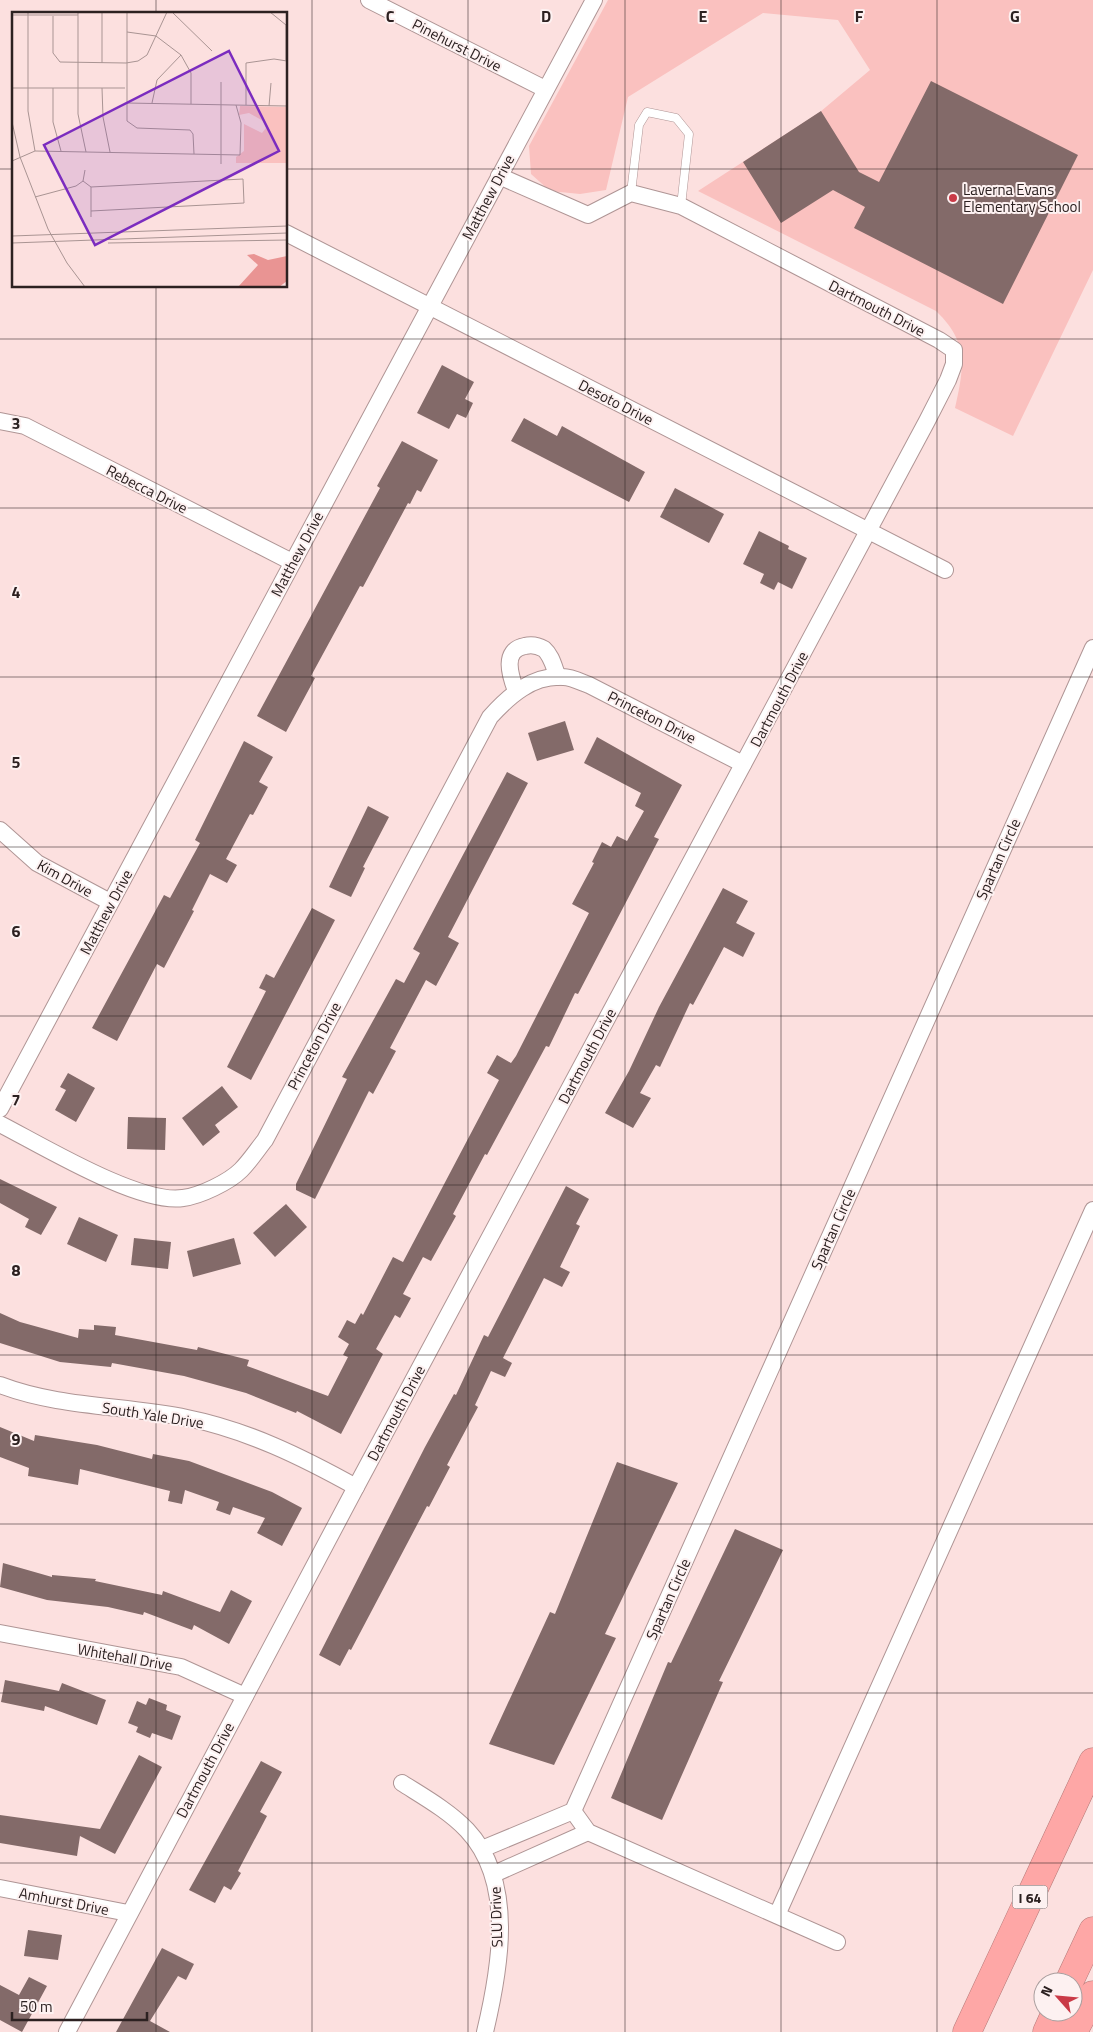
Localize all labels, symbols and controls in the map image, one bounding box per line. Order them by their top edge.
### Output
text: C [386,4,395,28]
text: D [541,4,551,28]
text: E [699,4,708,28]
text: F [855,4,864,28]
text: G [1010,4,1020,28]
inset map [12,12,288,288]
street label: Pinehurst Drive [408,13,506,77]
street label: Matthew Drive [456,150,520,244]
place label: Laverna Evans Elementary School [963,178,1081,218]
marker: Laverna Evans Elementary School [947,192,959,204]
street label: Dartmouth Drive [825,274,929,342]
street label: Desoto Drive [575,373,657,431]
text: 3 [12,411,20,435]
street label: Rebecca Drive [102,459,192,519]
street label: Matthew Drive [265,507,329,601]
text: 4 [12,580,21,604]
street label: Dartmouth Drive [744,647,814,751]
street label: Princeton Drive [604,685,700,749]
text: 5 [12,750,21,774]
street label: Spartan Circle [970,815,1026,903]
street label: Kim Drive [33,853,97,903]
street label: Matthew Drive [74,865,138,959]
text: 6 [12,919,21,943]
street label: Princeton Drive [281,998,347,1094]
street label: Dartmouth Drive [552,1004,622,1108]
text: 7 [12,1088,20,1112]
street label: Spartan Circle [805,1185,861,1273]
text: 8 [12,1258,21,1282]
street label: Dartmouth Drive [361,1361,431,1465]
street label: South Yale Drive [101,1396,205,1434]
text: 9 [12,1427,21,1451]
street label: Spartan Circle [640,1555,696,1643]
street label: Whitehall Drive [76,1637,174,1677]
street label: Dartmouth Drive [170,1718,240,1822]
street label: Amhurst Drive [17,1881,111,1921]
road number: I 64 [1012,1885,1048,1908]
street label: SLU Drive [483,1886,509,1948]
north arrow [1033,1972,1083,2022]
text: N [1034,1982,1058,2000]
scale bar [12,1990,148,2022]
text: 50 m [20,1995,53,2018]

